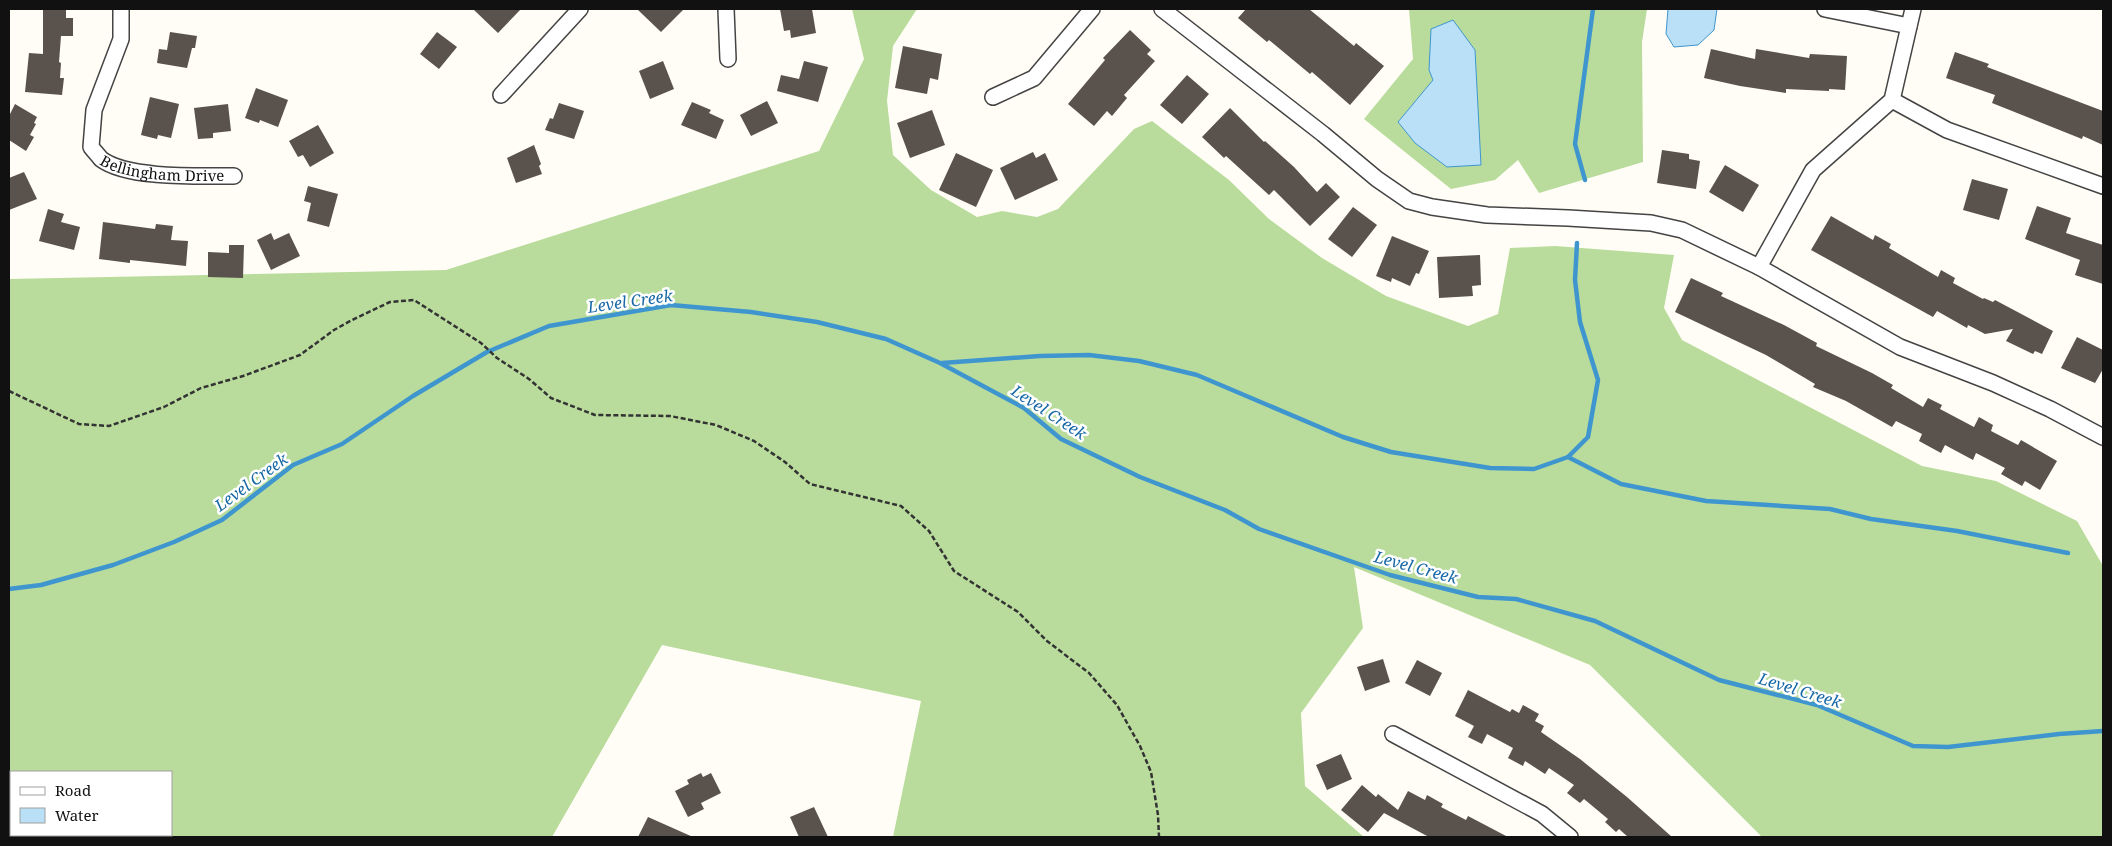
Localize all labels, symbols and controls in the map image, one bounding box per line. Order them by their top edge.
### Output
street label: Bellingham Drive [97,150,224,185]
water label: Level Creek [585,284,675,318]
water label: Level Creek [1006,379,1092,445]
water label: Level Creek [209,447,293,517]
water label: Level Creek [1371,545,1461,589]
water label: Level Creek [1755,667,1845,713]
legend [10,771,172,836]
text: Road [55,780,91,800]
text: Water [55,805,98,825]

